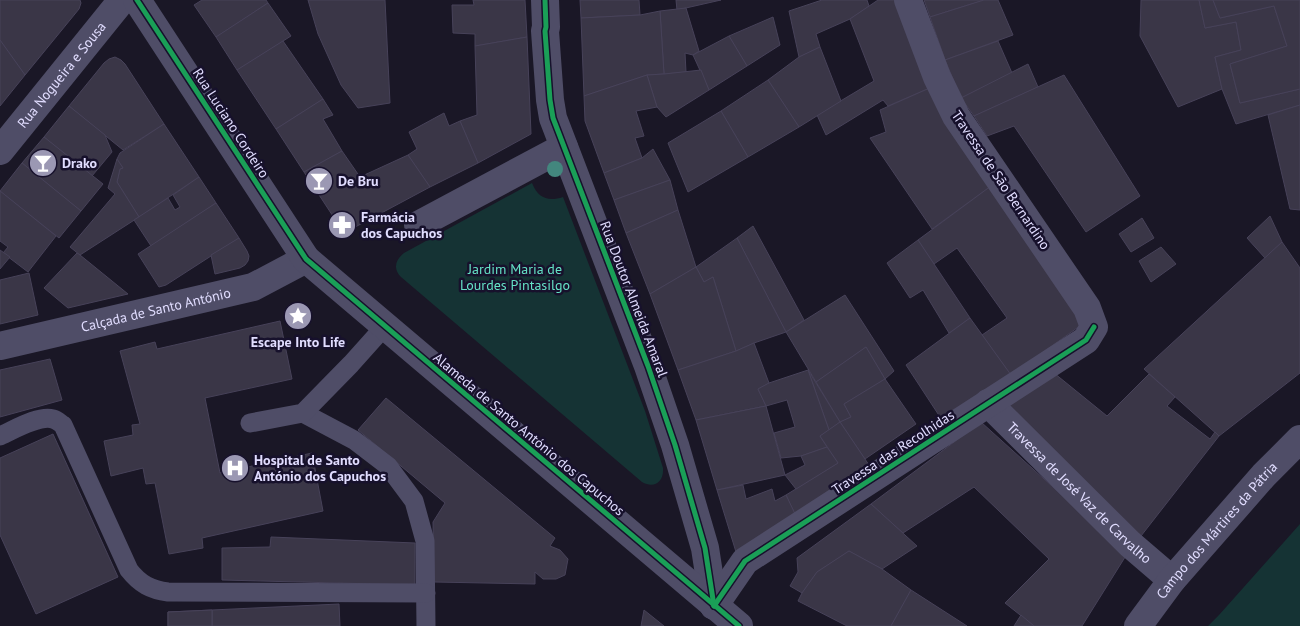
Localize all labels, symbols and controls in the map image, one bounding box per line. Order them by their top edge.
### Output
street label: Rua Nogueira e Sousa [13,18,110,131]
street label: Rua Luciano Cordeiro [189,65,273,181]
street label: Travessa de São Bernardino [948,107,1054,253]
bar icon: Drako [28,148,58,178]
place label: Drako [62,154,98,172]
bar icon: De Bru [304,166,334,196]
place label: De Bru [338,172,378,190]
place label: Farmácia dos Capuchos [361,208,442,242]
pharmacy icon: Farmácia dos Capuchos [327,210,357,240]
street label: Rua Doutor Almeida Amaral [596,219,672,379]
park label: Jardim Maria de Lourdes Pintasilgo [460,260,570,294]
street label: Calçada de Santo António [79,284,232,336]
place icon: Escape Into Life [283,301,313,331]
place label: Escape Into Life [251,333,345,351]
street label: Alameda de Santo António dos Capuchos [430,349,628,519]
street label: Travessa das Recolhidas [828,406,958,498]
street label: Travessa de José Vaz de Carvalho [1003,418,1155,567]
place label: Hospital de Santo António dos Capuchos [254,451,386,485]
hospital icon: Hospital de Santo António dos Capuchos [220,453,250,483]
street label: Campo dos Mártires da Pátria [1152,458,1281,602]

